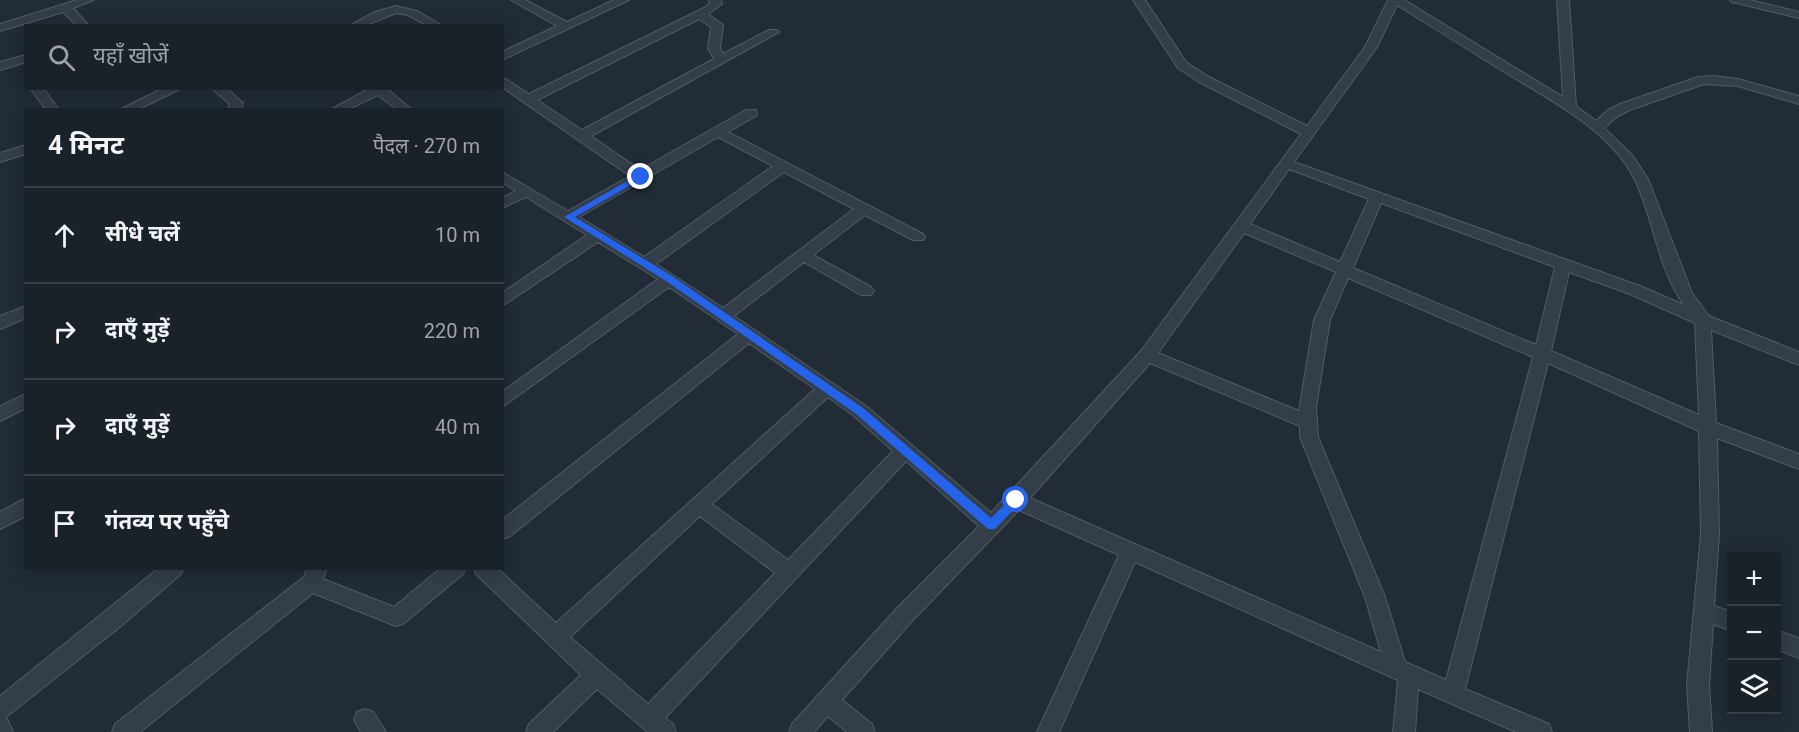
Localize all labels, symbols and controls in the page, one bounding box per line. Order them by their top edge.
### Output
search box [24,24,504,90]
icon: search [45,41,78,74]
text: यहाँ खोजें [93,43,169,68]
text: 4 मिनट [48,130,124,160]
text: पैदल · 270 m [373,134,480,158]
route end [627,163,653,189]
icon: ahead [48,219,81,252]
text: सीधे चलें [105,221,180,246]
text: 10 m [435,223,480,247]
icon: right [48,315,81,348]
text: दाएँ मुड़ें [105,317,170,342]
text: 220 m [424,319,480,343]
icon: right [48,411,81,444]
text: दाएँ मुड़ें [105,413,170,438]
text: 40 m [435,415,480,439]
route start [1002,486,1028,512]
icon: arrive [48,507,81,540]
text: गंतव्य पर पहुँचे [105,509,229,534]
map controls [1727,552,1781,714]
button: + [1727,552,1781,606]
button: − [1727,606,1781,660]
button: layers [1727,660,1781,714]

